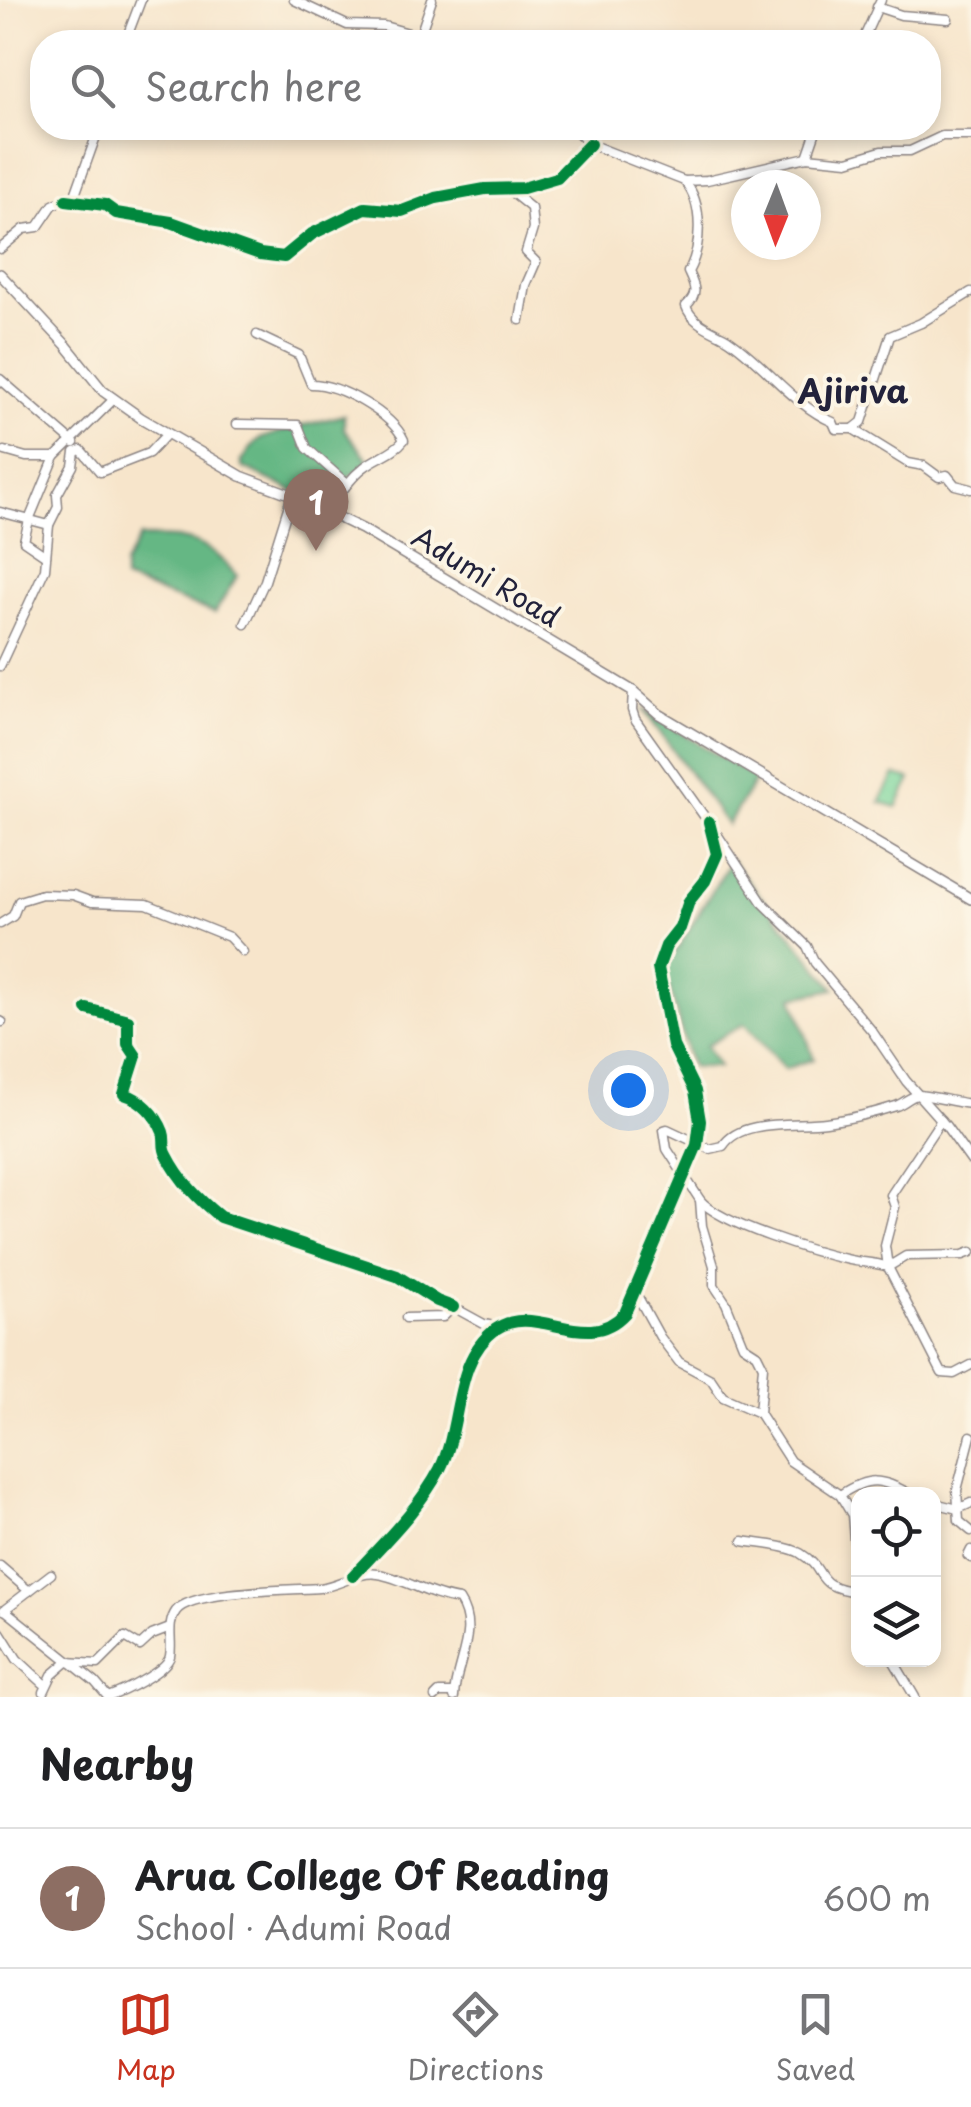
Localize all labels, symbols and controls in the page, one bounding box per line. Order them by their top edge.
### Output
search box [30,30,941,140]
text: Search here [145,57,362,114]
icon: search [65,58,120,113]
north arrow [731,170,821,260]
district label: Ajiriva [796,366,909,414]
pin: 1 [284,468,348,551]
street label: Adumi Road [404,514,569,637]
your location [603,1065,654,1116]
map controls [851,1487,941,1667]
button: locate [851,1487,941,1577]
button: layers [851,1577,941,1667]
text: Nearby [40,1731,194,1794]
text: Arua College Of Reading [135,1846,609,1903]
text: 1 [65,1874,80,1922]
text: 600 m [823,1874,931,1922]
text: School · Adumi Road [135,1903,452,1951]
tab: Map [116,1987,176,2090]
tab: Directions [408,1987,544,2090]
tab: Saved [776,1987,855,2090]

